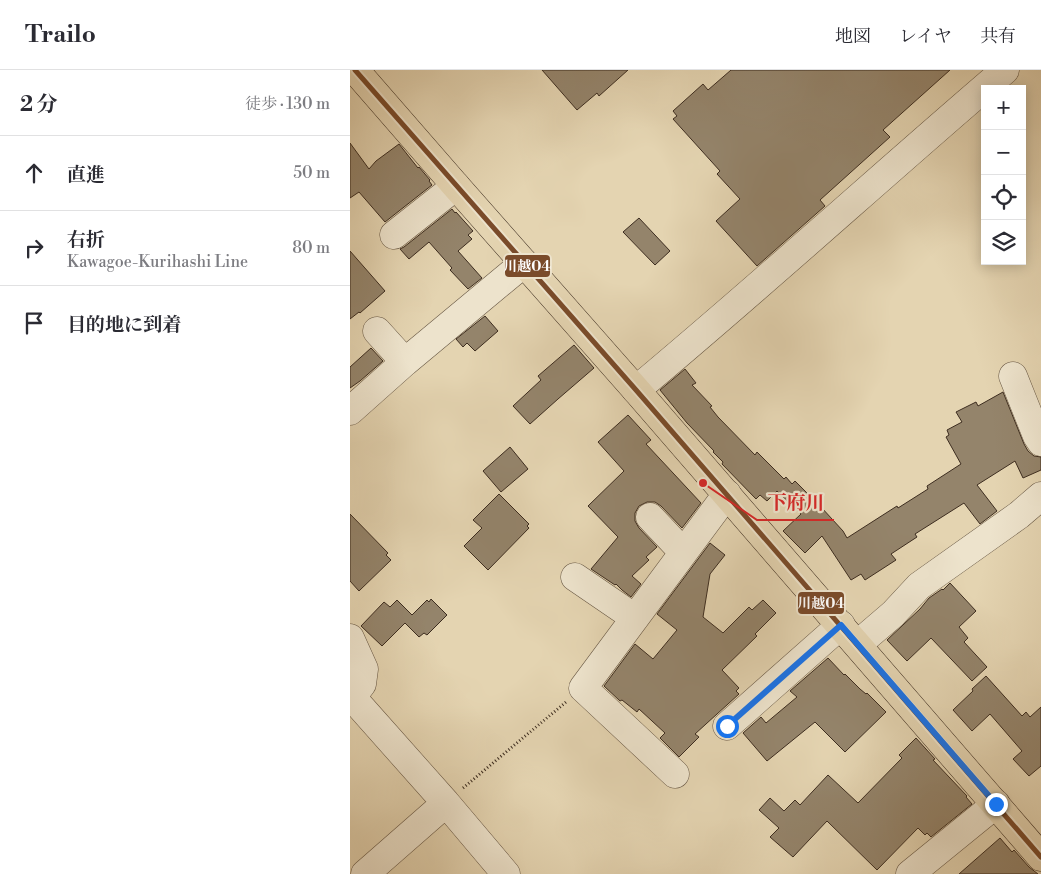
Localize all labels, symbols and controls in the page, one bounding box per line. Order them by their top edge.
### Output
text: Trailo [25,20,96,50]
text: 地図 [835,25,871,48]
text: レイヤ [899,25,952,48]
text: 共有 [980,25,1016,48]
map controls [981,85,1026,265]
button: + [981,85,1026,130]
text: 2 分 [20,92,58,118]
text: 徒歩 · 130 m [245,94,330,114]
button: − [981,130,1026,175]
icon: ahead [20,159,48,187]
text: 直進 [67,163,105,187]
text: 50 m [293,163,330,183]
button: locate [981,175,1026,220]
button: layers [981,220,1026,265]
text: 右折 [67,228,105,252]
icon: right [20,234,48,262]
text: 80 m [292,238,330,258]
text: Kawagoe-Kurihashi Line [67,252,248,272]
line badge: 川越04 [504,254,551,278]
text: 川越04 [503,258,551,276]
icon: arrive [20,309,48,337]
text: 目的地に到着 [67,313,181,337]
callout: 下府川 [757,486,834,520]
text: 下府川 [767,491,825,515]
line badge: 川越04 [797,591,845,615]
text: 川越04 [797,595,845,613]
route start [716,715,739,738]
route end [985,793,1008,816]

